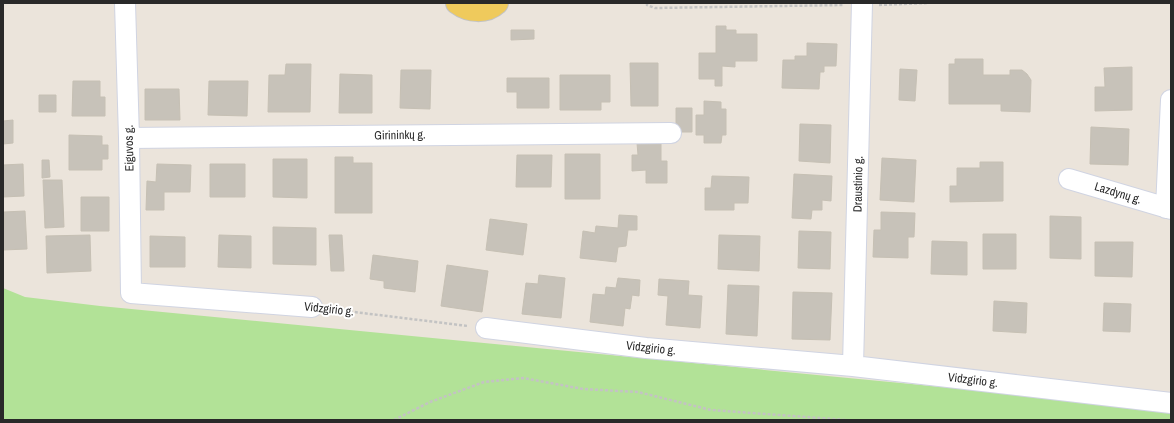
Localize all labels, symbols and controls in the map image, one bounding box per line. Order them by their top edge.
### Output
street label: Eiguvos g. [121,125,137,171]
street label: Girininkų g. [374,127,426,143]
street label: Draustinio g. [850,156,866,212]
street label: Lazdynų g. [1093,178,1143,208]
street label: Vidzgirio g. [303,298,355,320]
street label: Vidzgirio g. [625,337,677,359]
street label: Vidzgirio g. [947,369,999,391]

